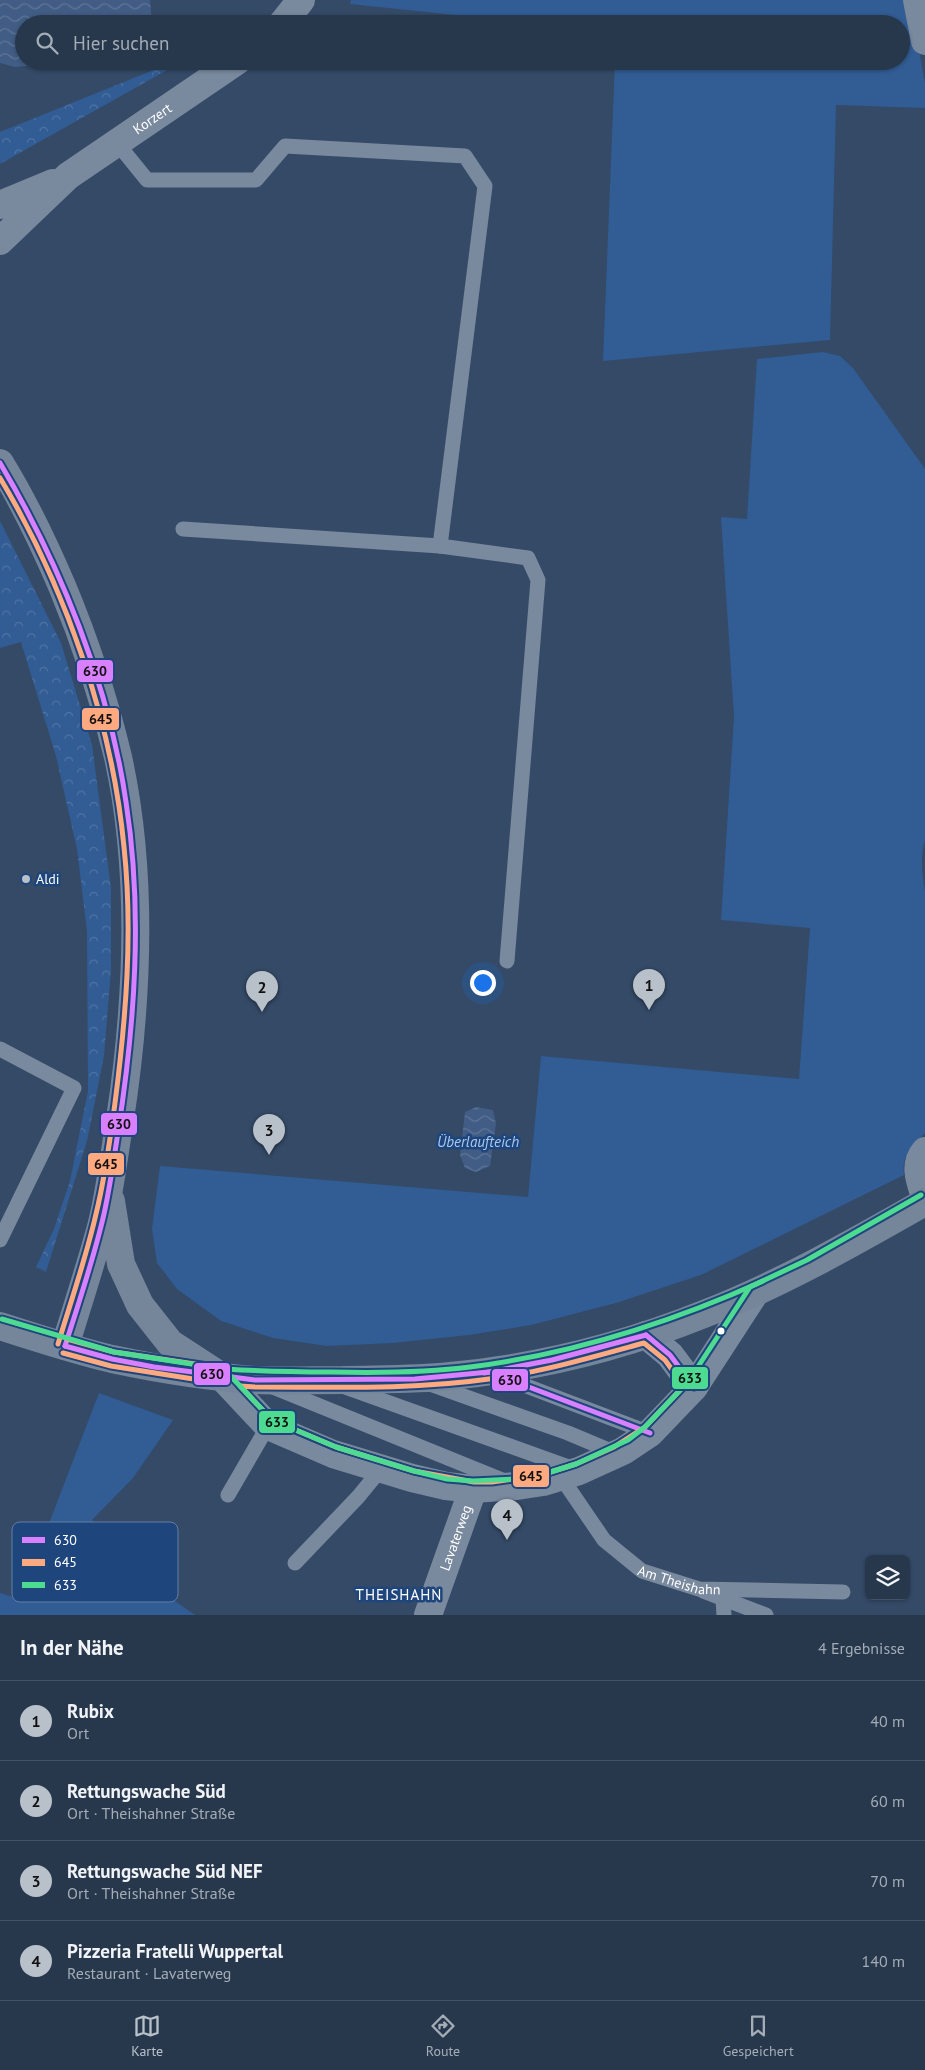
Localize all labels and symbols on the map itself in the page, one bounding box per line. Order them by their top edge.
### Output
street label: Korzert [129,99,175,138]
line badge: 630 [76,659,114,683]
text: 630 [83,662,107,680]
line badge: 645 [81,707,120,731]
text: 645 [89,710,113,728]
place label: Aldi [36,870,60,888]
marker: Aldi [20,873,32,885]
pin: 1 [633,969,665,1010]
your location [470,970,496,996]
pin: 2 [246,971,278,1012]
line badge: 630 [100,1112,138,1136]
pin: 3 [253,1114,285,1155]
text: 630 [107,1115,131,1133]
water label: Überlaufteich [437,1132,519,1151]
line badge: 645 [87,1152,125,1176]
text: 645 [94,1155,118,1173]
unlabelled marker [716,1326,726,1336]
line badge: 630 [193,1362,231,1386]
text: 630 [200,1365,224,1383]
line badge: 633 [671,1366,709,1390]
line badge: 630 [491,1368,529,1392]
text: 633 [678,1369,702,1387]
text: 630 [498,1371,522,1389]
line badge: 633 [258,1410,296,1434]
text: 633 [265,1413,289,1431]
line badge: 645 [512,1464,550,1488]
text: 645 [519,1467,543,1485]
pin: 4 [491,1499,523,1540]
street label: Lavaterweg [436,1502,476,1573]
legend [12,1522,178,1602]
text: 630 [54,1531,77,1549]
text: 645 [54,1553,77,1571]
street label: Am Theishahn [636,1561,721,1598]
text: 633 [54,1576,77,1594]
district label: THEISHAHN [356,1585,442,1604]

